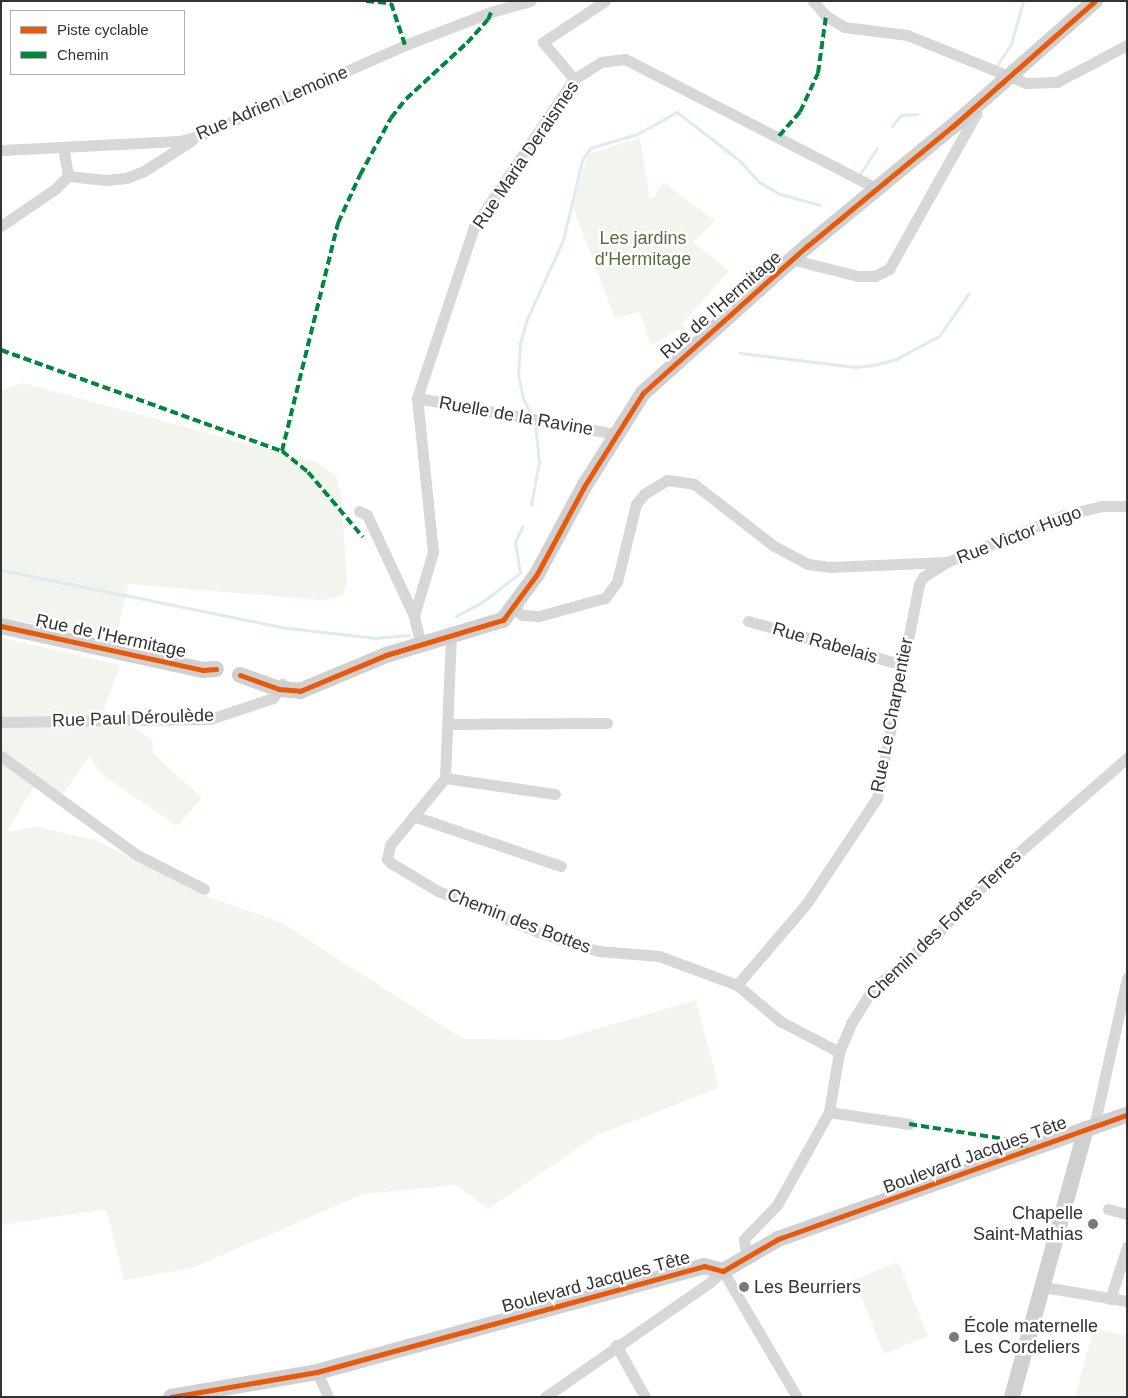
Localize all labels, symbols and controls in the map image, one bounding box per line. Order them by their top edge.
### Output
legend [10,10,185,75]
text: Piste cyclable [57,21,149,38]
text: Chemin [57,46,109,63]
street label: Rue Adrien Lemoine [192,61,352,145]
street label: Rue Maria Deraismes [468,77,584,233]
park label: Les jardins d'Hermitage [595,228,691,270]
street label: Rue de l'Hermitage [656,246,786,364]
street label: Ruelle de la Ravine [437,392,595,440]
street label: Rue Victor Hugo [954,501,1084,569]
street label: Rue de l'Hermitage [34,609,188,663]
street label: Rue Rabelais [770,618,880,668]
street label: Rue Le Charpentier [866,636,918,794]
street label: Rue Paul Déroulède [52,704,214,732]
street label: Chemin des Fortes Terres [862,845,1026,1005]
street label: Chemin des Bottes [444,884,594,958]
street label: Boulevard Jacques Tête [880,1112,1070,1198]
place label: Chapelle Saint-Mathias [973,1203,1083,1246]
marker: Chapelle Saint-Mathias [1087,1218,1099,1230]
street label: Boulevard Jacques Tête [499,1246,693,1318]
place label: Les Beurriers [754,1276,861,1298]
marker: Les Beurriers [738,1281,750,1293]
place label: École maternelle Les Cordeliers [964,1316,1098,1358]
marker: École maternelle Les Cordeliers [948,1331,960,1343]

